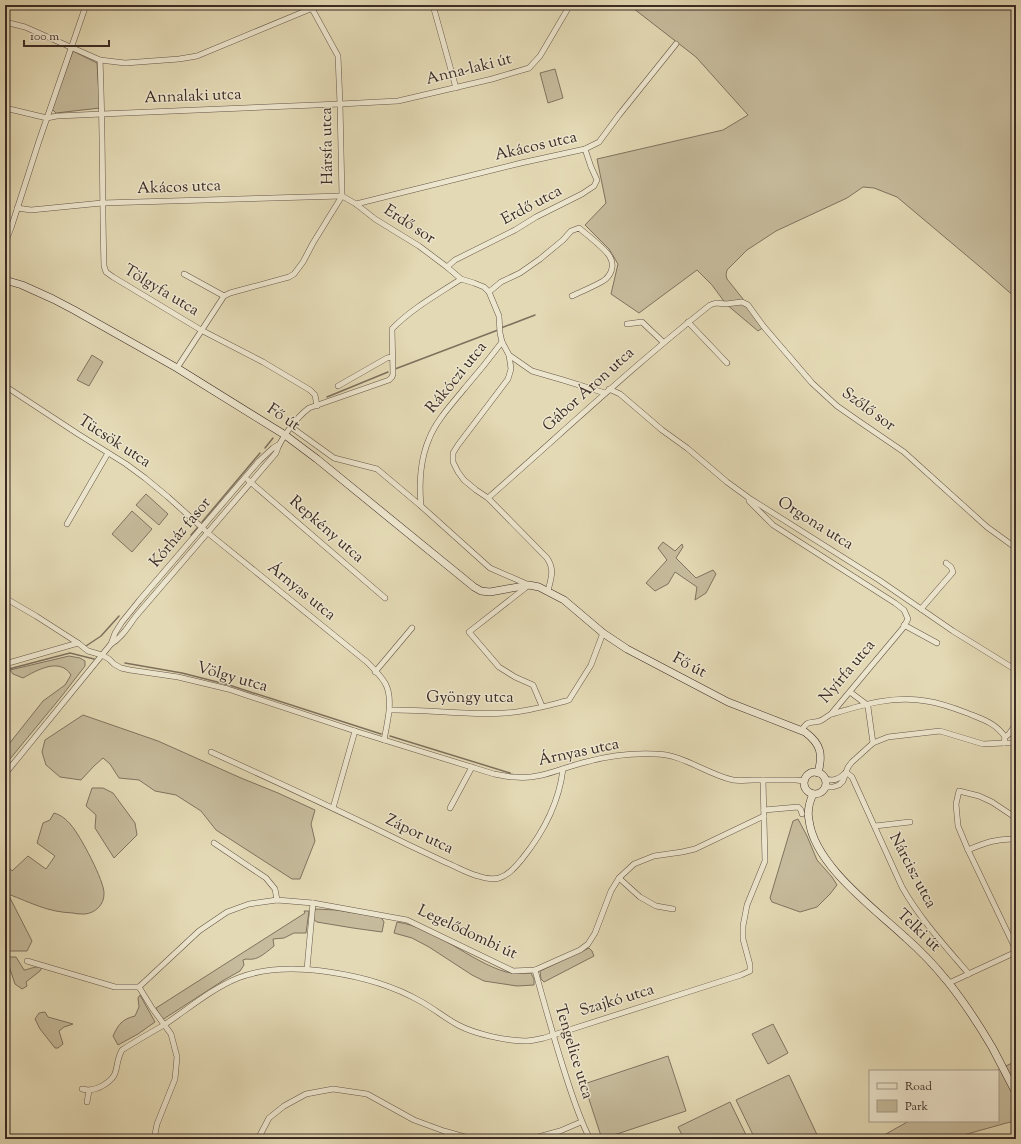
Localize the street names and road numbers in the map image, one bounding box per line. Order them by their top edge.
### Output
street label: Anna-laki út [424,48,515,92]
street label: Annalaki utca [144,84,243,110]
street label: Hársfa utca [316,106,340,185]
street label: Akácos utca [493,126,580,168]
street label: Akácos utca [137,175,222,201]
street label: Erdő utca [497,180,567,232]
street label: Erdő sor [379,200,439,250]
street label: Tölgyfa utca [119,259,204,323]
street label: Rákóczi utca [421,337,494,419]
street label: Gábor Áron utca [538,342,641,438]
street label: Szőlő sor [836,383,900,437]
street label: Fő út [262,399,305,438]
street label: Tücsök utca [73,410,155,474]
street label: Repkény utca [283,491,369,569]
street label: Orgona utca [773,492,858,557]
street label: Kórház fasor [145,493,217,573]
street label: Árnyas utca [262,557,341,627]
street label: Nyírfa utca [815,635,882,709]
street label: Fő út [668,648,711,685]
street label: Völgy utca [194,657,271,699]
street label: Gyöngy utca [426,687,514,710]
street label: Árnyas utca [536,733,622,773]
street label: Zápor utca [381,809,457,861]
street label: Nárcisz utca [882,829,942,913]
street label: Legelődombi út [413,900,521,966]
street label: Telki út [891,904,946,958]
street label: Szajkó utca [577,979,658,1023]
street label: Tengelice utca [548,1002,599,1103]

